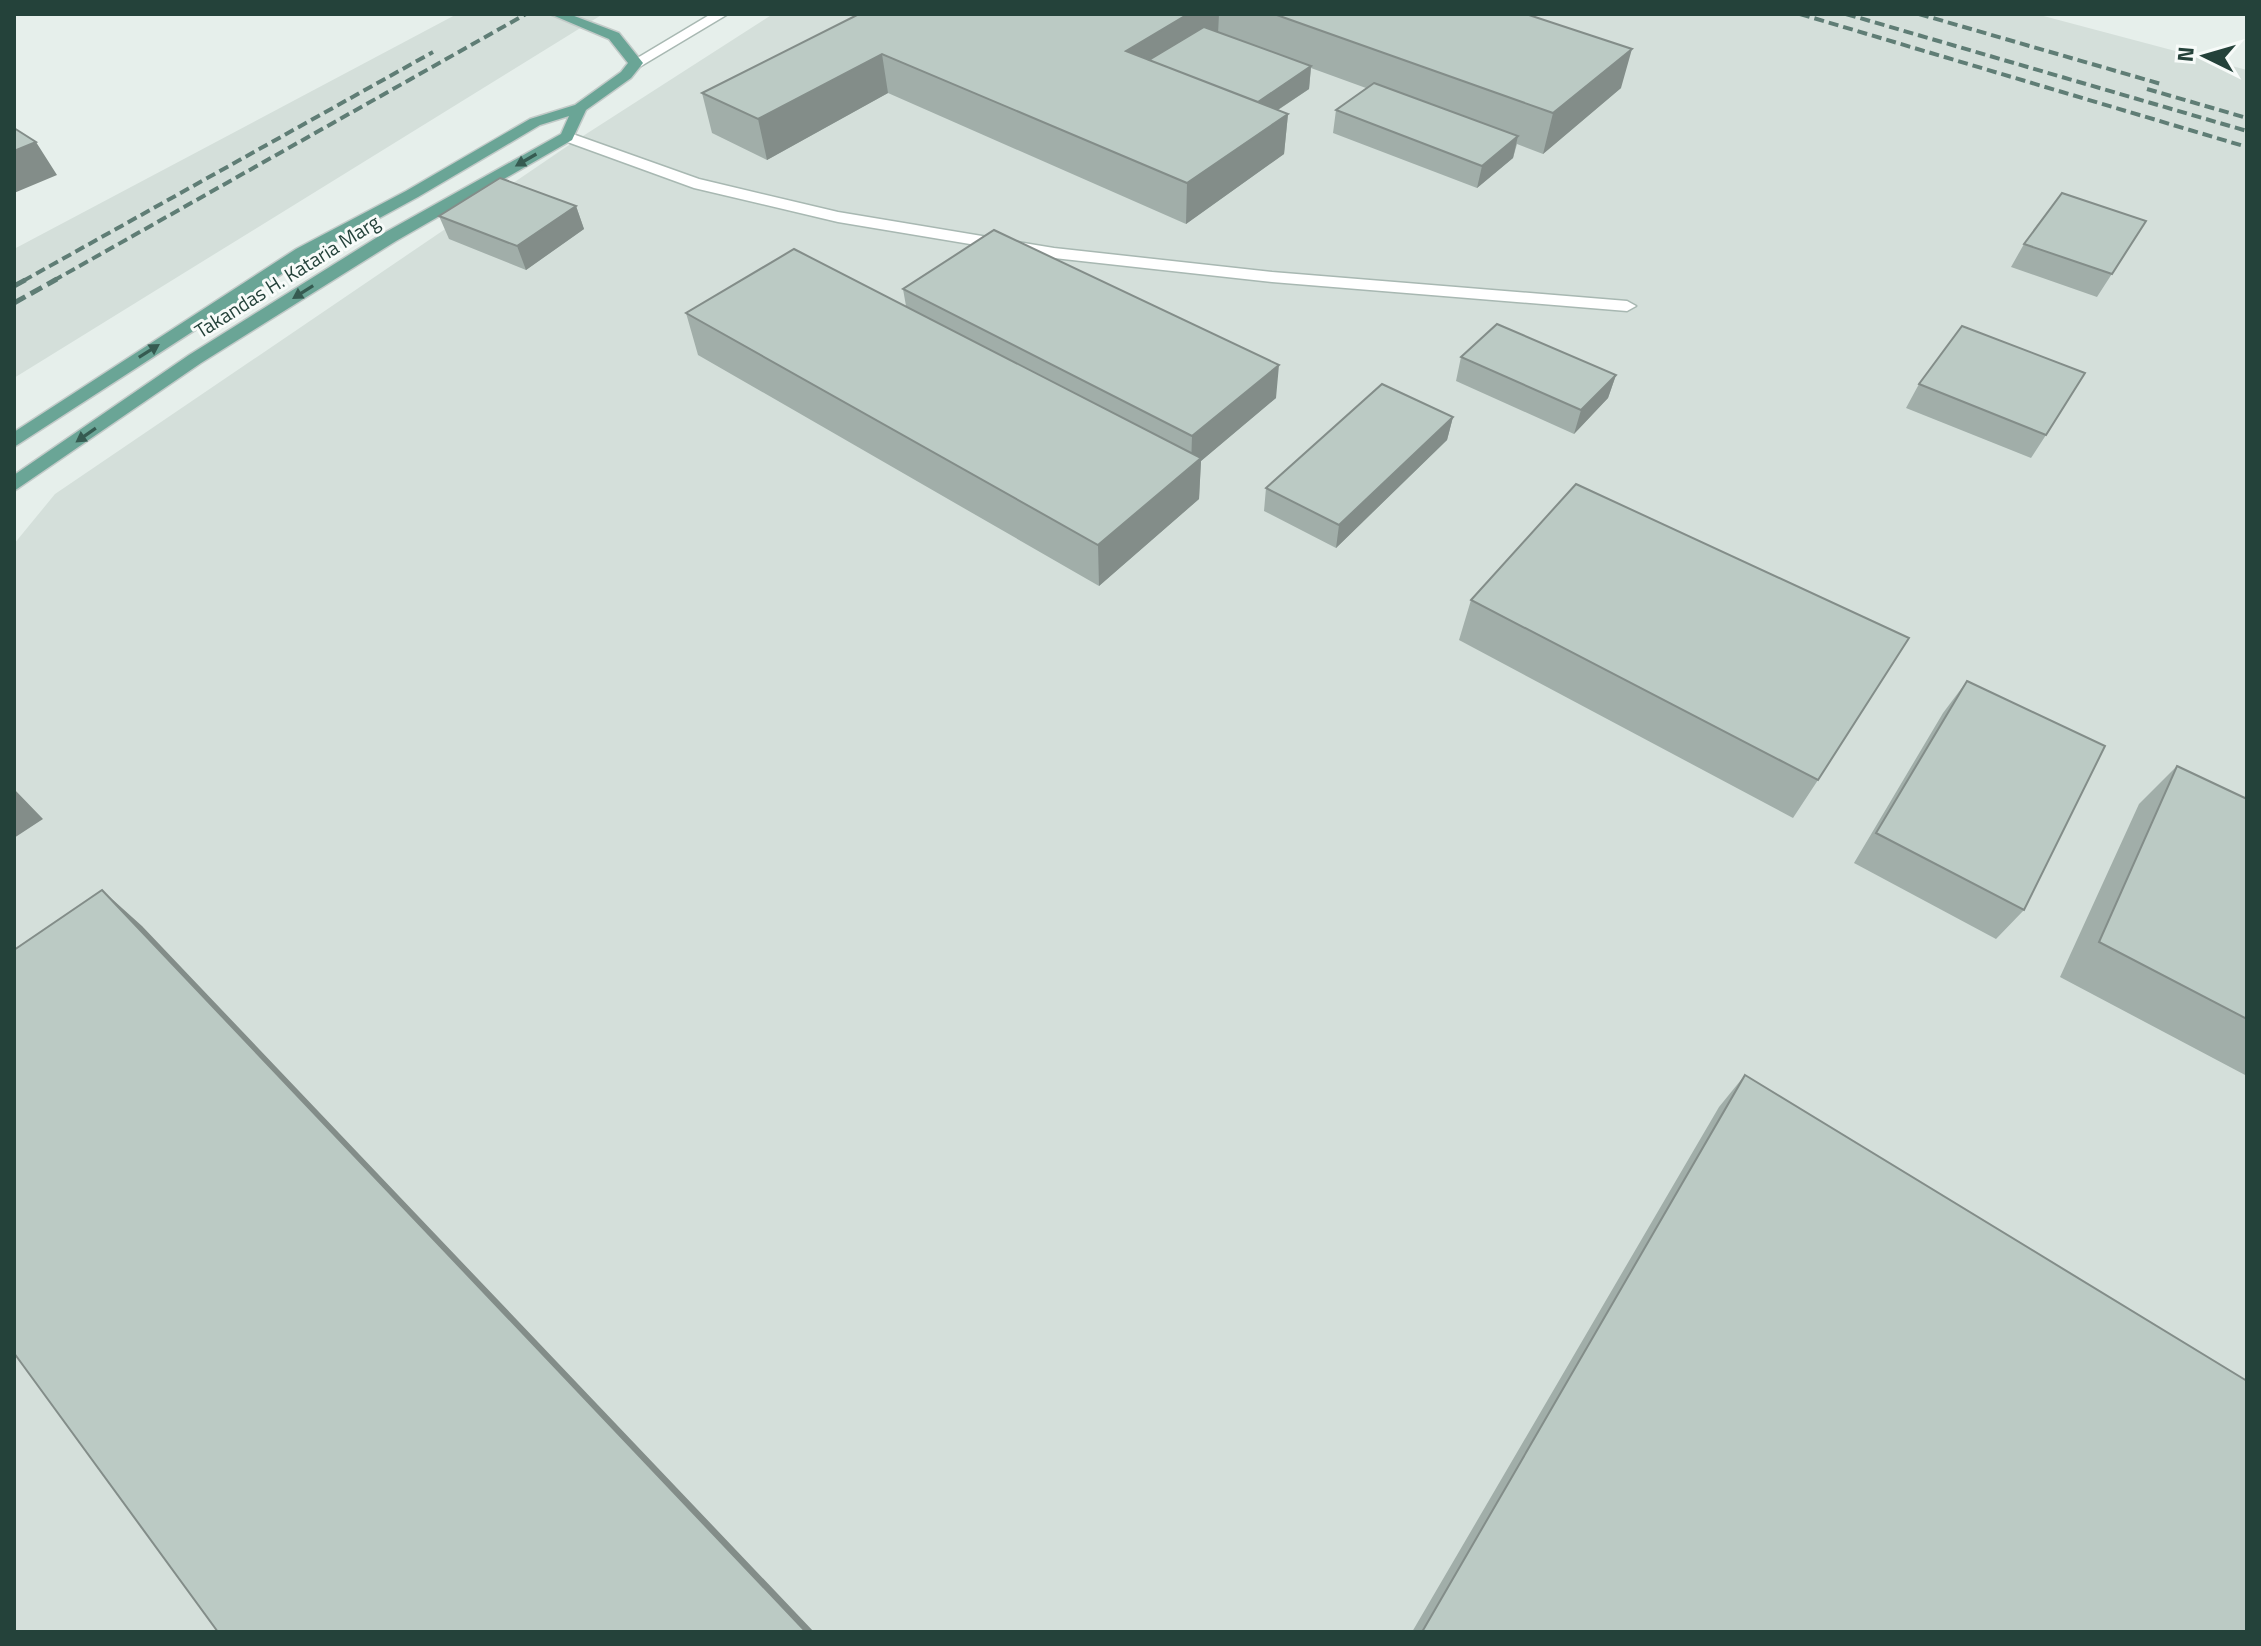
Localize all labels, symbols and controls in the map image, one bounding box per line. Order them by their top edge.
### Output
north arrow [2165,16,2245,96]
text: N [2167,45,2203,63]
one-way arrow [515,153,538,167]
street label: Takandas H. Kataria Marg [188,206,386,346]
one-way arrow [292,285,314,299]
one-way arrow [138,344,160,358]
one-way arrow [75,427,96,442]

